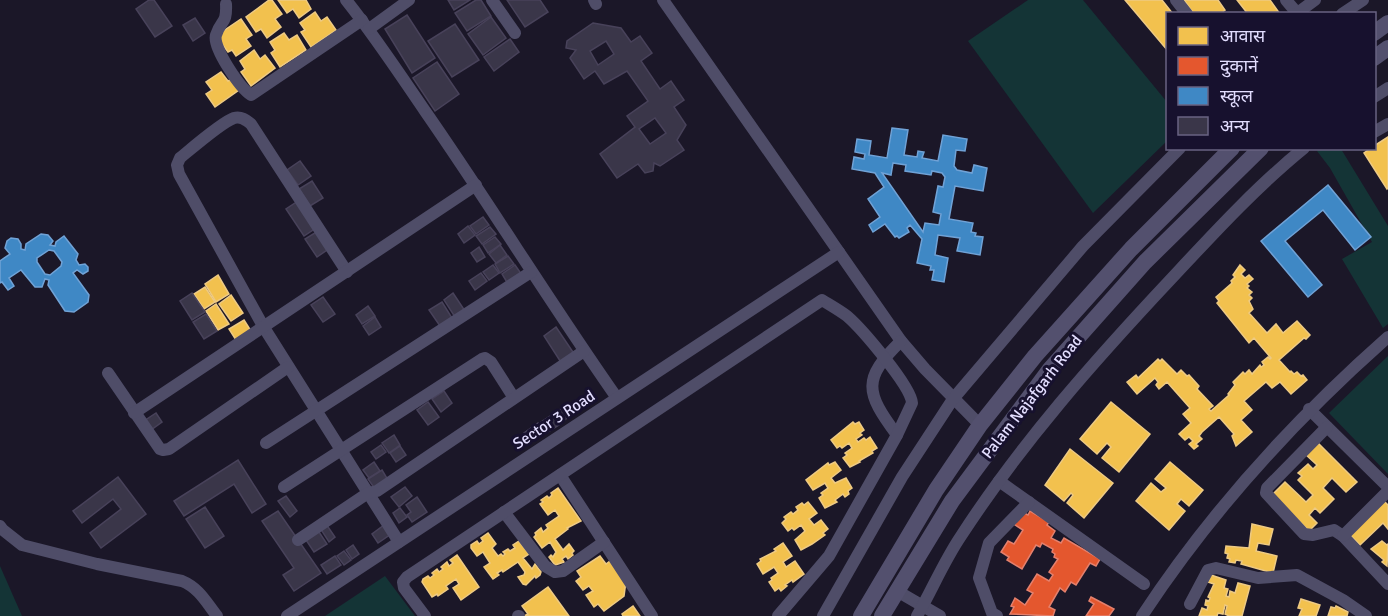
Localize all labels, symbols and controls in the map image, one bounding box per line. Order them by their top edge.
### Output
legend [1166,12,1376,150]
text: आवास [1220,25,1266,47]
text: दुकानें [1220,55,1259,78]
text: स्कूल [1220,85,1254,108]
text: अन्य [1220,115,1250,137]
street label: Palam Najafgarh Road [977,331,1087,463]
street label: Sector 3 Road [509,386,599,454]

